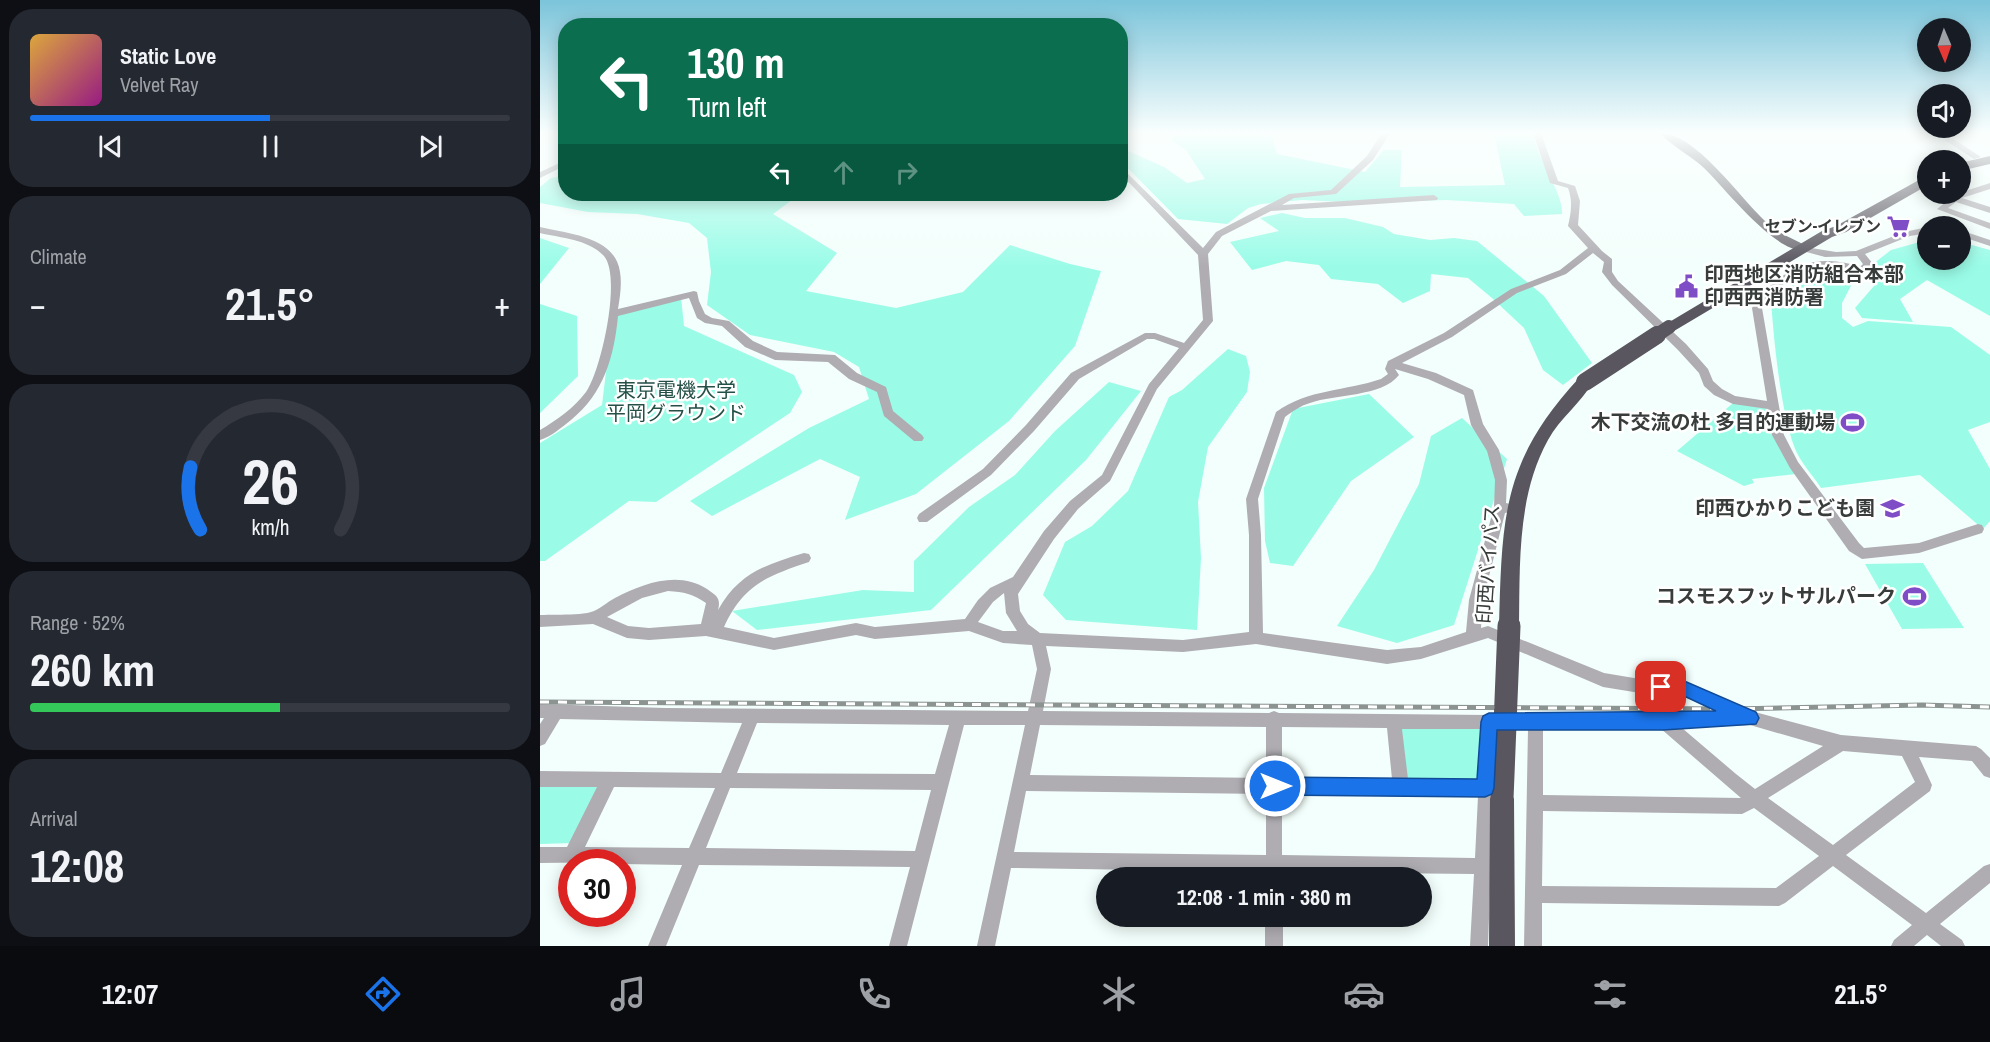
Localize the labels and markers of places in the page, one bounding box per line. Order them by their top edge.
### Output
supermarket icon: セブン-イレブン [1886,213,1912,239]
place label: セブン-イレブン [1765,215,1881,237]
place label: 印西地区消防組合本部 印西西消防署 [1704,260,1904,310]
public building icon: 印西地区消防組合本部 印西西消防署 [1673,273,1699,299]
place label: 木下交流の杜 多目的運動場 [1590,408,1835,435]
sports icon: 木下交流の杜 多目的運動場 [1840,409,1866,435]
place label: 印西ひかりこども園 [1695,494,1875,521]
school or university icon: 印西ひかりこども園 [1880,495,1906,521]
place label: コスモスフットサルパーク [1656,582,1896,609]
sports icon: コスモスフットサルパーク [1901,583,1927,609]
pin [1635,661,1686,712]

